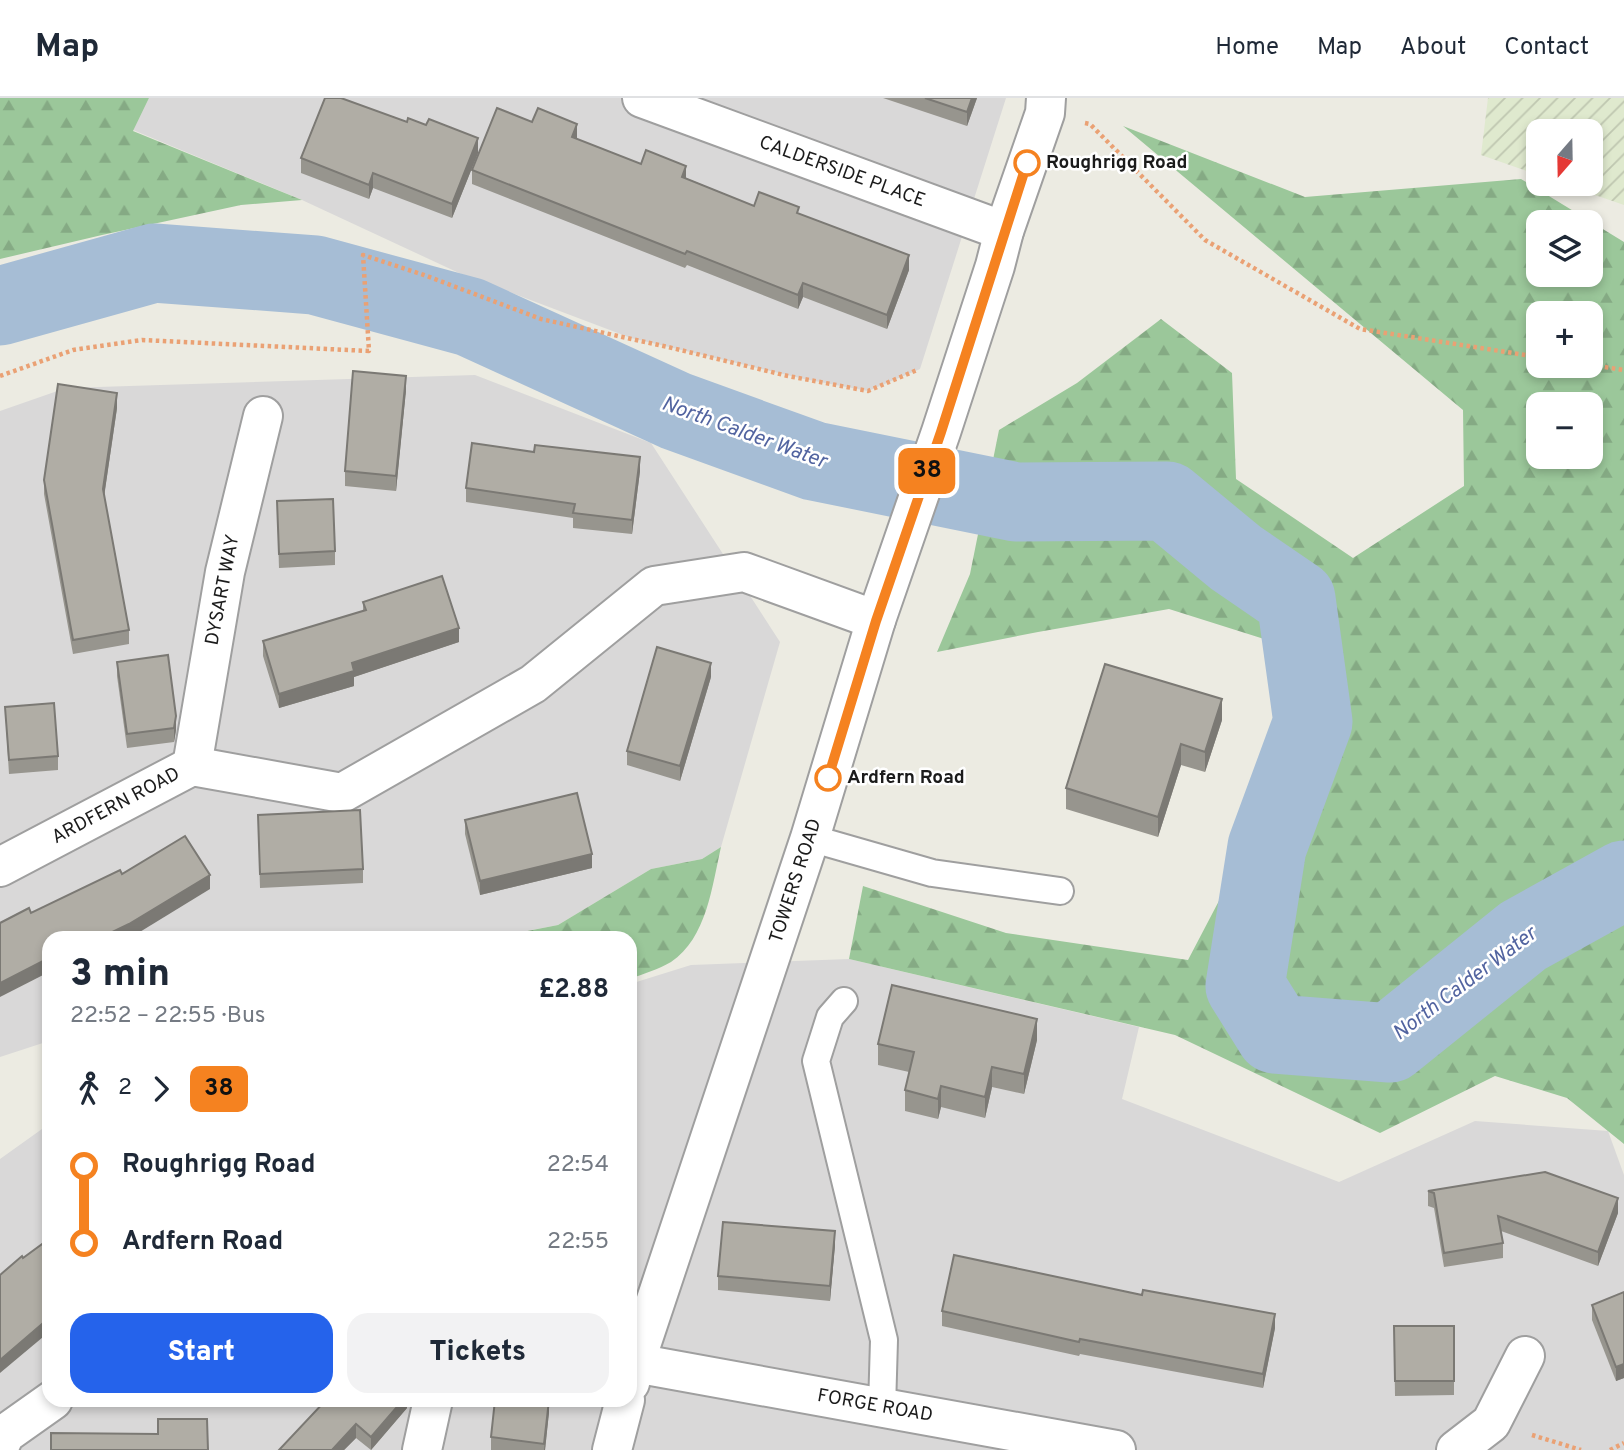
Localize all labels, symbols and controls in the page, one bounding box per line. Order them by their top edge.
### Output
text: Map [35,27,99,69]
text: Home [1215,33,1279,63]
text: Map [1317,33,1362,63]
text: About [1400,33,1466,63]
text: Contact [1504,33,1589,63]
north arrow [1526,119,1603,196]
map controls [1526,119,1603,469]
street label: CALDERSIDE PLACE [755,131,929,213]
marker: Roughrigg Road [1014,150,1040,176]
place label: Roughrigg Road [1046,151,1187,175]
button: layers [1526,210,1603,287]
button: + [1526,301,1603,378]
water label: North Calder Water [658,391,832,476]
button: − [1526,392,1603,469]
line badge: 38 [895,448,958,494]
text: 38 [912,456,942,486]
street label: DYSART WAY [201,533,245,647]
street label: ARDFERN ROAD [48,762,184,850]
marker: Ardfern Road [815,765,841,791]
place label: Ardfern Road [847,766,965,790]
street label: TOWERS ROAD [765,816,827,946]
water label: North Calder Water [1388,920,1544,1047]
text: 3 min [70,951,170,1000]
text: £2.88 [538,974,609,1007]
text: 22:52 – 22:55 · Bus [70,1002,266,1031]
icon: walk [70,1070,108,1108]
icon: forward [142,1070,180,1108]
text: 2 [118,1074,132,1103]
text: 38 [204,1074,234,1104]
text: Roughrigg Road [122,1149,315,1182]
text: 22:54 [547,1151,609,1180]
text: Ardfern Road [122,1226,283,1259]
text: 22:55 [547,1228,609,1257]
button: Start [70,1313,333,1393]
button: Tickets [347,1313,609,1393]
street label: FORGE ROAD [815,1384,935,1428]

